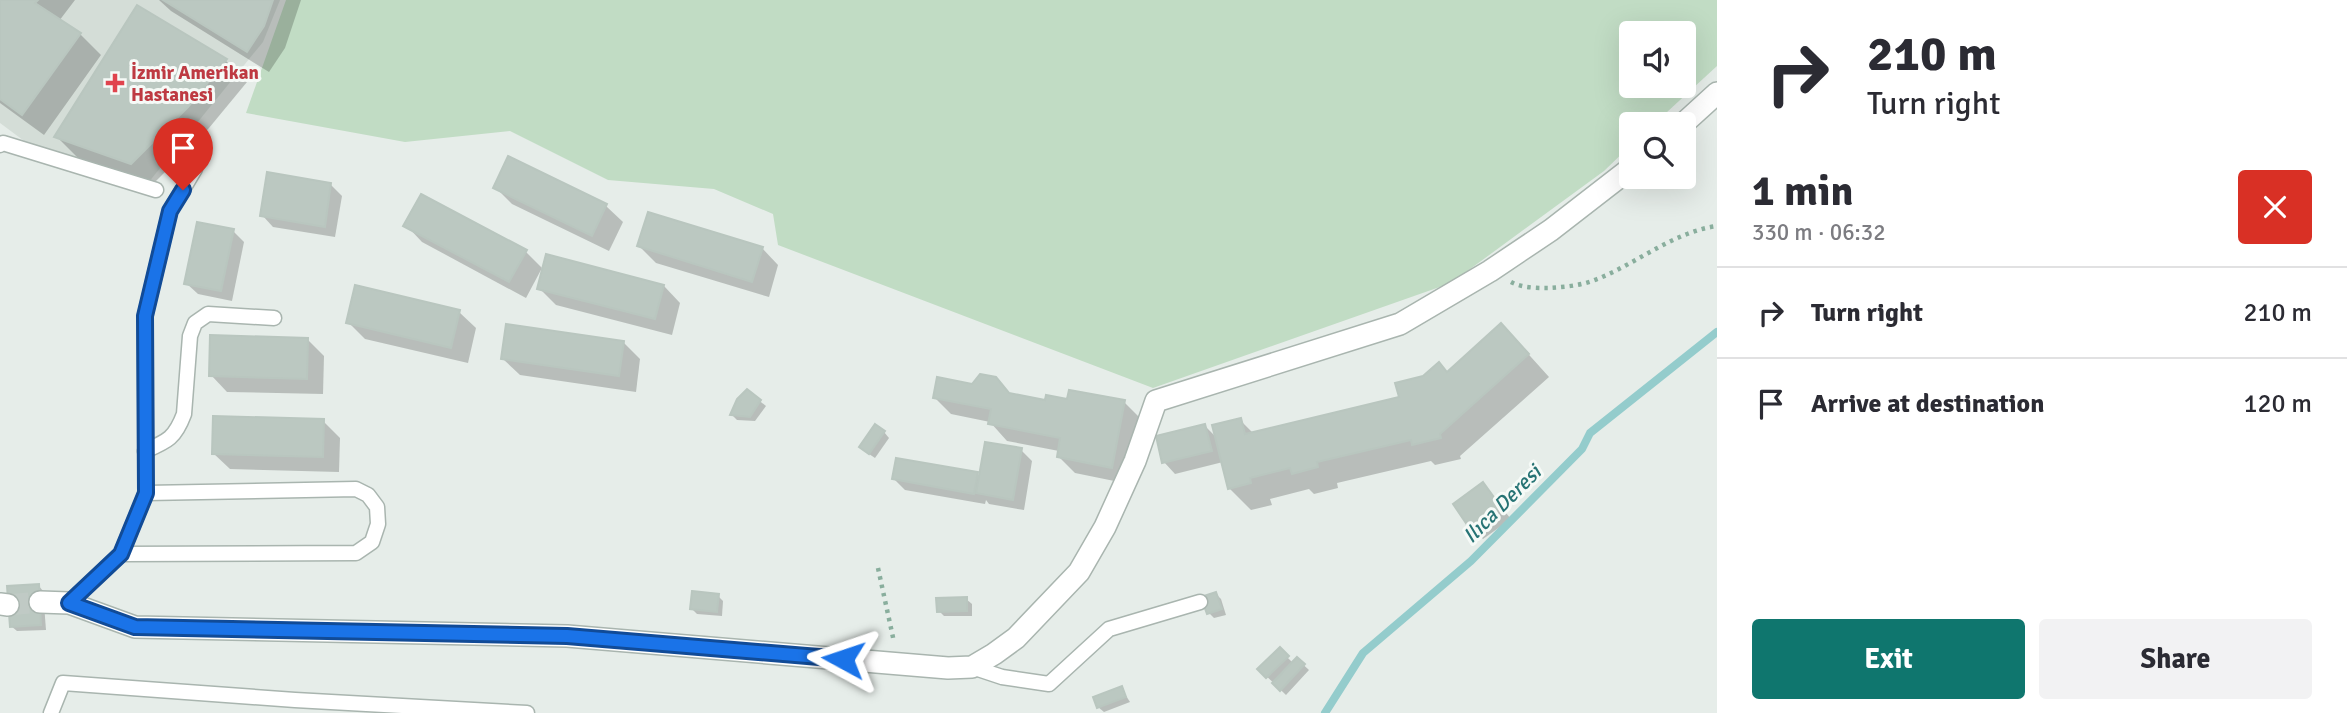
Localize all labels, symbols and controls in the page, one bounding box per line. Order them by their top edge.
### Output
map controls [1619,21,1696,189]
button: sound [1619,21,1696,98]
text: 210 m [1867,24,1997,84]
icon: right [1752,28,1843,119]
place label: İzmir Amerikan Hastanesi [131,61,259,107]
marker: İzmir Amerikan Hastanesi [105,73,125,93]
text: Turn right [1867,84,2000,123]
button: search [1619,112,1696,189]
pin [153,118,213,190]
icon: arrive [164,129,202,167]
text: 1 min [1752,166,1853,217]
button: close [2238,170,2312,244]
text: 330 m · 06:32 [1752,218,1886,247]
icon: right [1752,294,1790,332]
text: Turn right [1811,297,1923,329]
text: 210 m [2243,297,2312,329]
icon: arrive [1752,385,1790,423]
text: Arrive at destination [1811,388,2044,420]
text: 120 m [2243,388,2312,420]
water label: Ilıca Deresi [1457,458,1548,549]
button: Exit [1752,619,2025,699]
button: Share [2039,619,2312,699]
position arrow [806,622,880,696]

